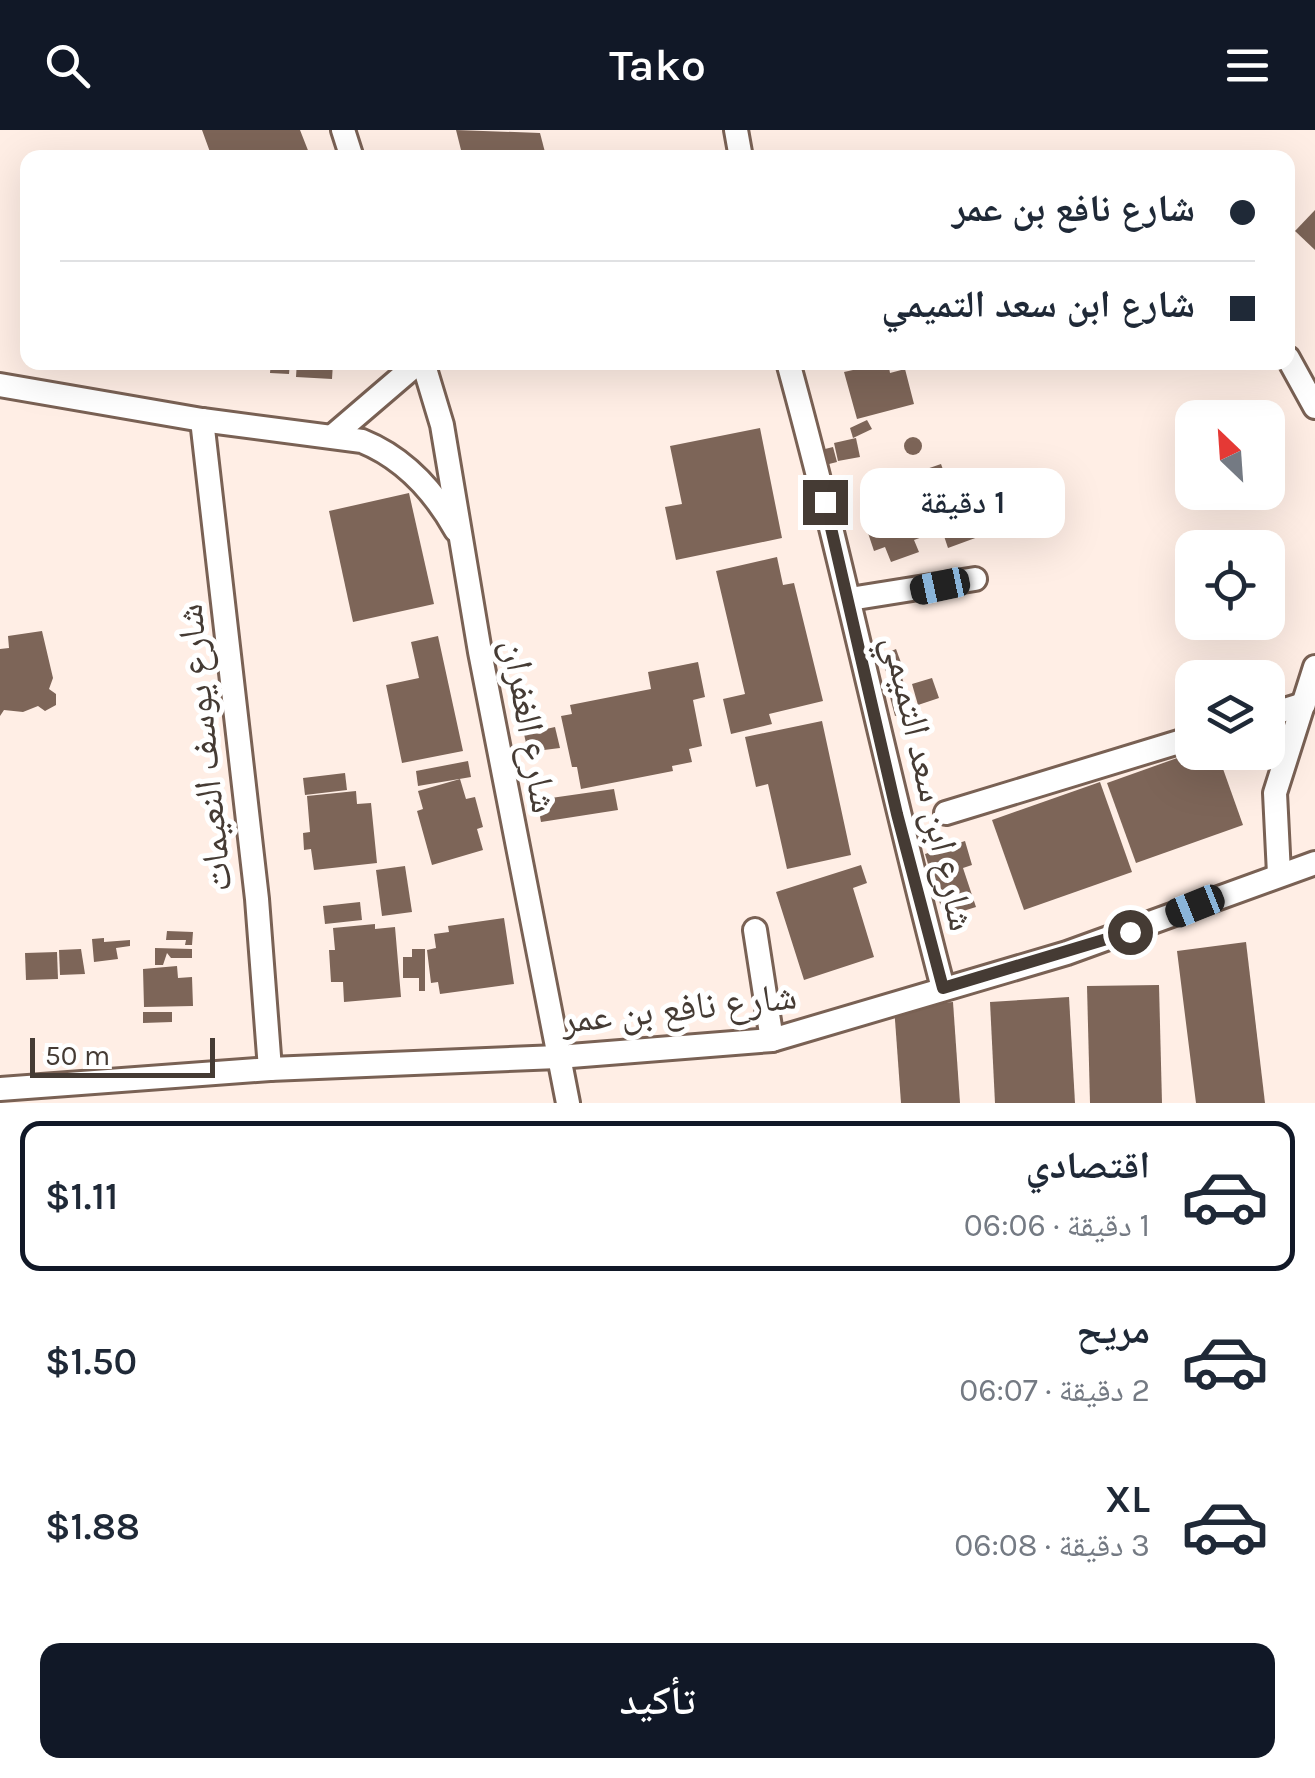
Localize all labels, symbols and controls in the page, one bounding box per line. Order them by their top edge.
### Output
icon: search [40,38,95,93]
icon: menu [1220,38,1275,93]
text: Tako [609,39,706,91]
text: شارع نافع بن عمر [952,186,1195,231]
text: شارع ابن سعد التميمي [881,282,1195,327]
north arrow [1175,400,1285,510]
map controls [1175,400,1285,770]
callout: 1 دقيقة [860,467,1065,537]
route end [803,480,848,525]
text: 1 دقيقة [920,484,1005,521]
button: locate [1175,530,1285,640]
car [908,565,972,607]
street label: شارع يوسف النعيمات [166,602,242,894]
street label: شارع ابن سعد التميمي [867,631,985,937]
street label: شارع الغفران [492,636,567,816]
button: layers [1175,660,1285,770]
car [1162,881,1228,931]
route start [1108,910,1153,955]
street label: شارع نافع بن عمر [558,973,799,1044]
scale bar [30,1033,215,1078]
text: 50 m [45,1039,110,1072]
text: اقتصادي [1026,1143,1150,1188]
icon: car [1180,1151,1270,1241]
text: $1.11 [45,1174,118,1219]
text: 1 دقيقة · 06:06 [964,1207,1150,1244]
text: مريح [1076,1308,1150,1353]
icon: car [1180,1316,1270,1406]
text: $1.50 [45,1339,137,1384]
text: 2 دقيقة · 06:07 [959,1372,1150,1409]
text: XL [1105,1477,1150,1522]
icon: car [1180,1481,1270,1571]
text: $1.88 [45,1504,140,1549]
text: 3 دقيقة · 06:08 [954,1527,1150,1564]
button: تأكيد [40,1643,1275,1758]

